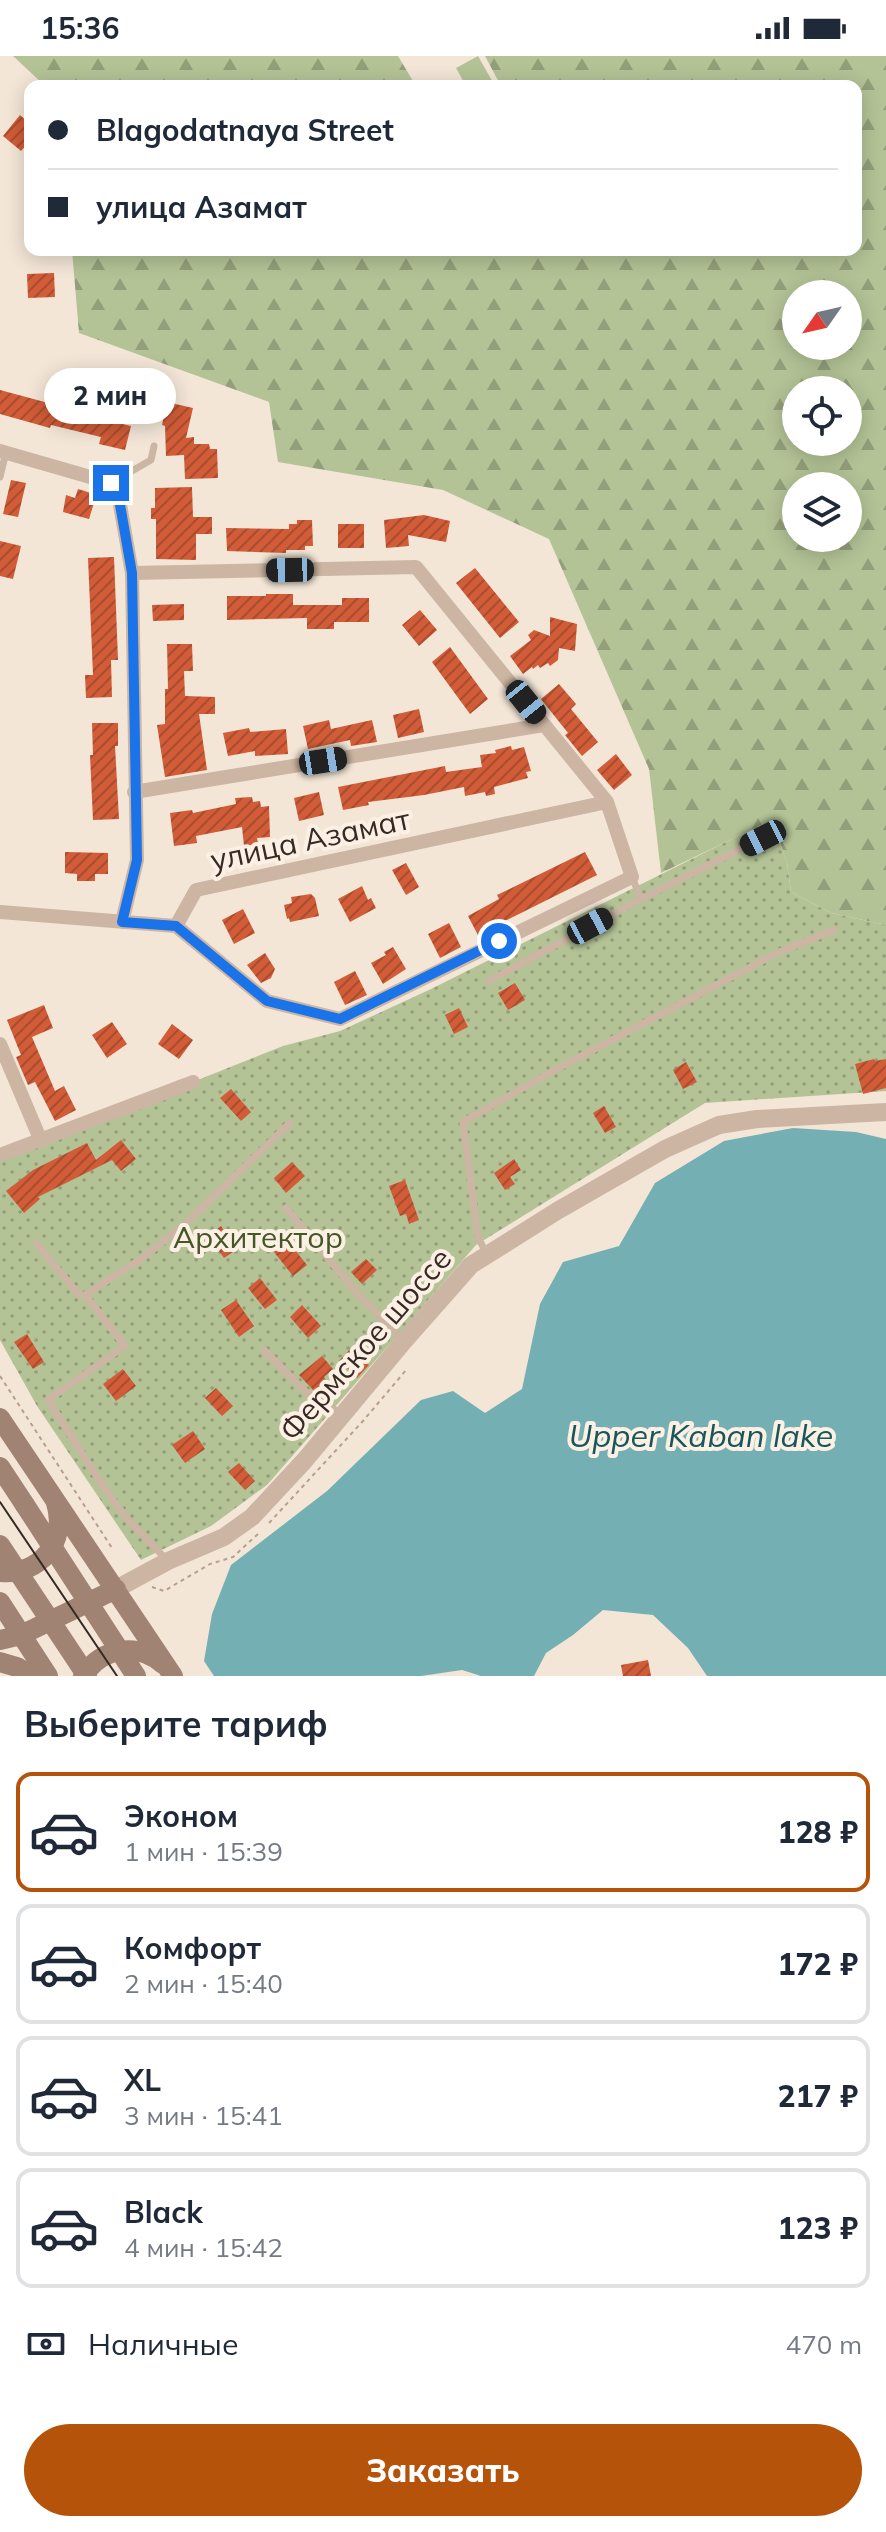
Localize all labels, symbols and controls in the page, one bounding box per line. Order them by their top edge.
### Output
text: 15:36 [40,9,119,47]
text: Blagodatnaya Street [96,111,394,149]
text: улица Азамат [96,188,307,226]
north arrow [782,280,862,360]
map controls [782,280,862,552]
callout: 2 мин [45,367,177,423]
button: locate [782,376,862,456]
text: 2 мин [73,379,147,412]
route end [93,465,129,501]
button: layers [782,472,862,552]
car [266,558,314,582]
car [502,676,550,728]
car [297,745,349,777]
street label: улица Азамат [207,799,414,879]
car [736,816,790,860]
car [563,904,617,948]
route start [481,923,517,959]
park label: Архитектор [173,1218,343,1256]
street label: Фермское шоссе [271,1240,459,1448]
water label: Upper Kaban lake [569,1415,833,1455]
text: Выберите тариф [24,1701,328,1746]
icon: car [28,1796,100,1868]
text: Эконом [124,1797,238,1835]
text: 128 ₽ [778,1813,858,1851]
text: 1 мин · 15:39 [124,1835,283,1868]
icon: car [28,1928,100,2000]
text: Комфорт [124,1929,261,1967]
text: 172 ₽ [778,1945,858,1983]
text: 2 мин · 15:40 [124,1967,283,2000]
icon: car [28,2060,100,2132]
text: XL [124,2061,161,2099]
text: 217 ₽ [778,2077,858,2115]
text: 3 мин · 15:41 [124,2099,283,2132]
icon: car [28,2192,100,2264]
text: Black [124,2193,203,2231]
text: 123 ₽ [778,2209,858,2247]
text: 4 мин · 15:42 [124,2231,283,2264]
icon: cash [24,2322,68,2366]
text: Наличные [88,2325,239,2363]
text: 470 m [786,2328,862,2361]
button: Заказать [24,2424,862,2516]

